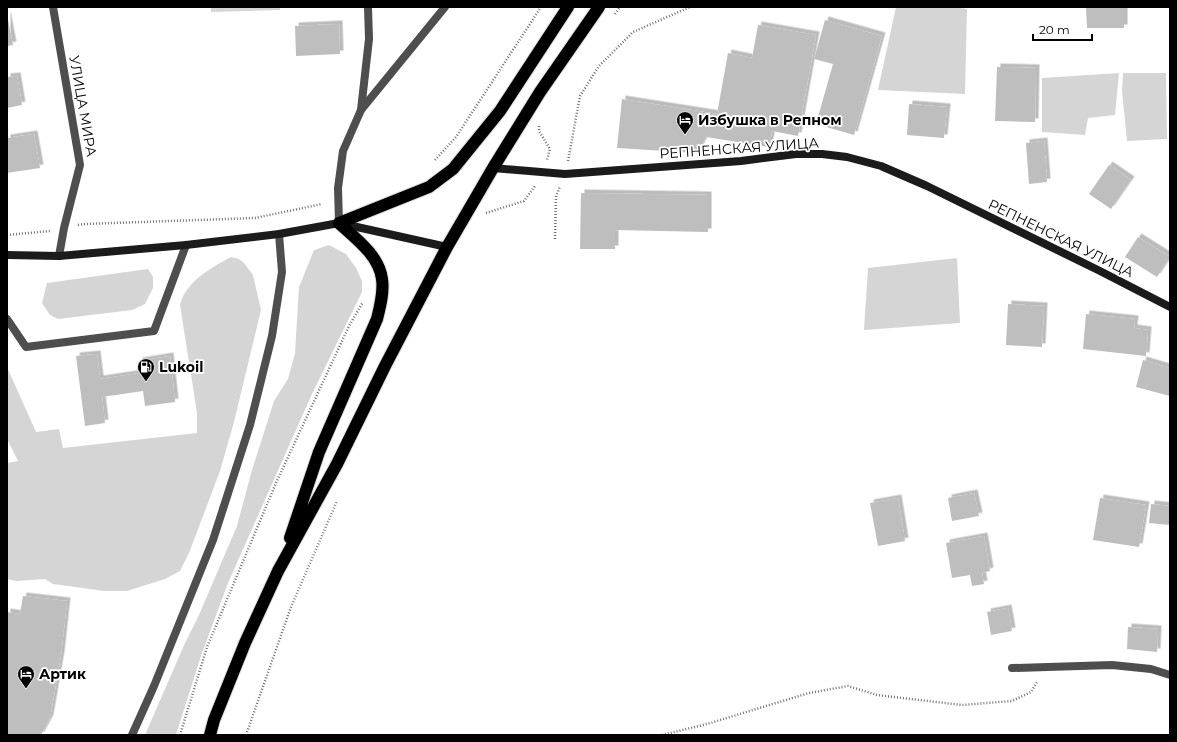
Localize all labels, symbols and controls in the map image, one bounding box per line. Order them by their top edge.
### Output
scale bar [1033,16,1092,42]
text: 20 m [1039,22,1070,37]
street label: УЛИЦА МИРА [65,54,101,158]
hotel icon: Избушка в Репном [675,110,695,135]
place label: Избушка в Репном [698,111,842,129]
street label: РЕПНЕНСКАЯ УЛИЦА [659,133,820,163]
street label: РЕПНЕНСКАЯ УЛИЦА [985,195,1137,281]
fuel station icon: Lukoil [136,357,156,382]
place label: Lukoil [159,358,203,376]
hotel icon: Артик [16,664,36,689]
place label: Артик [39,665,86,683]

